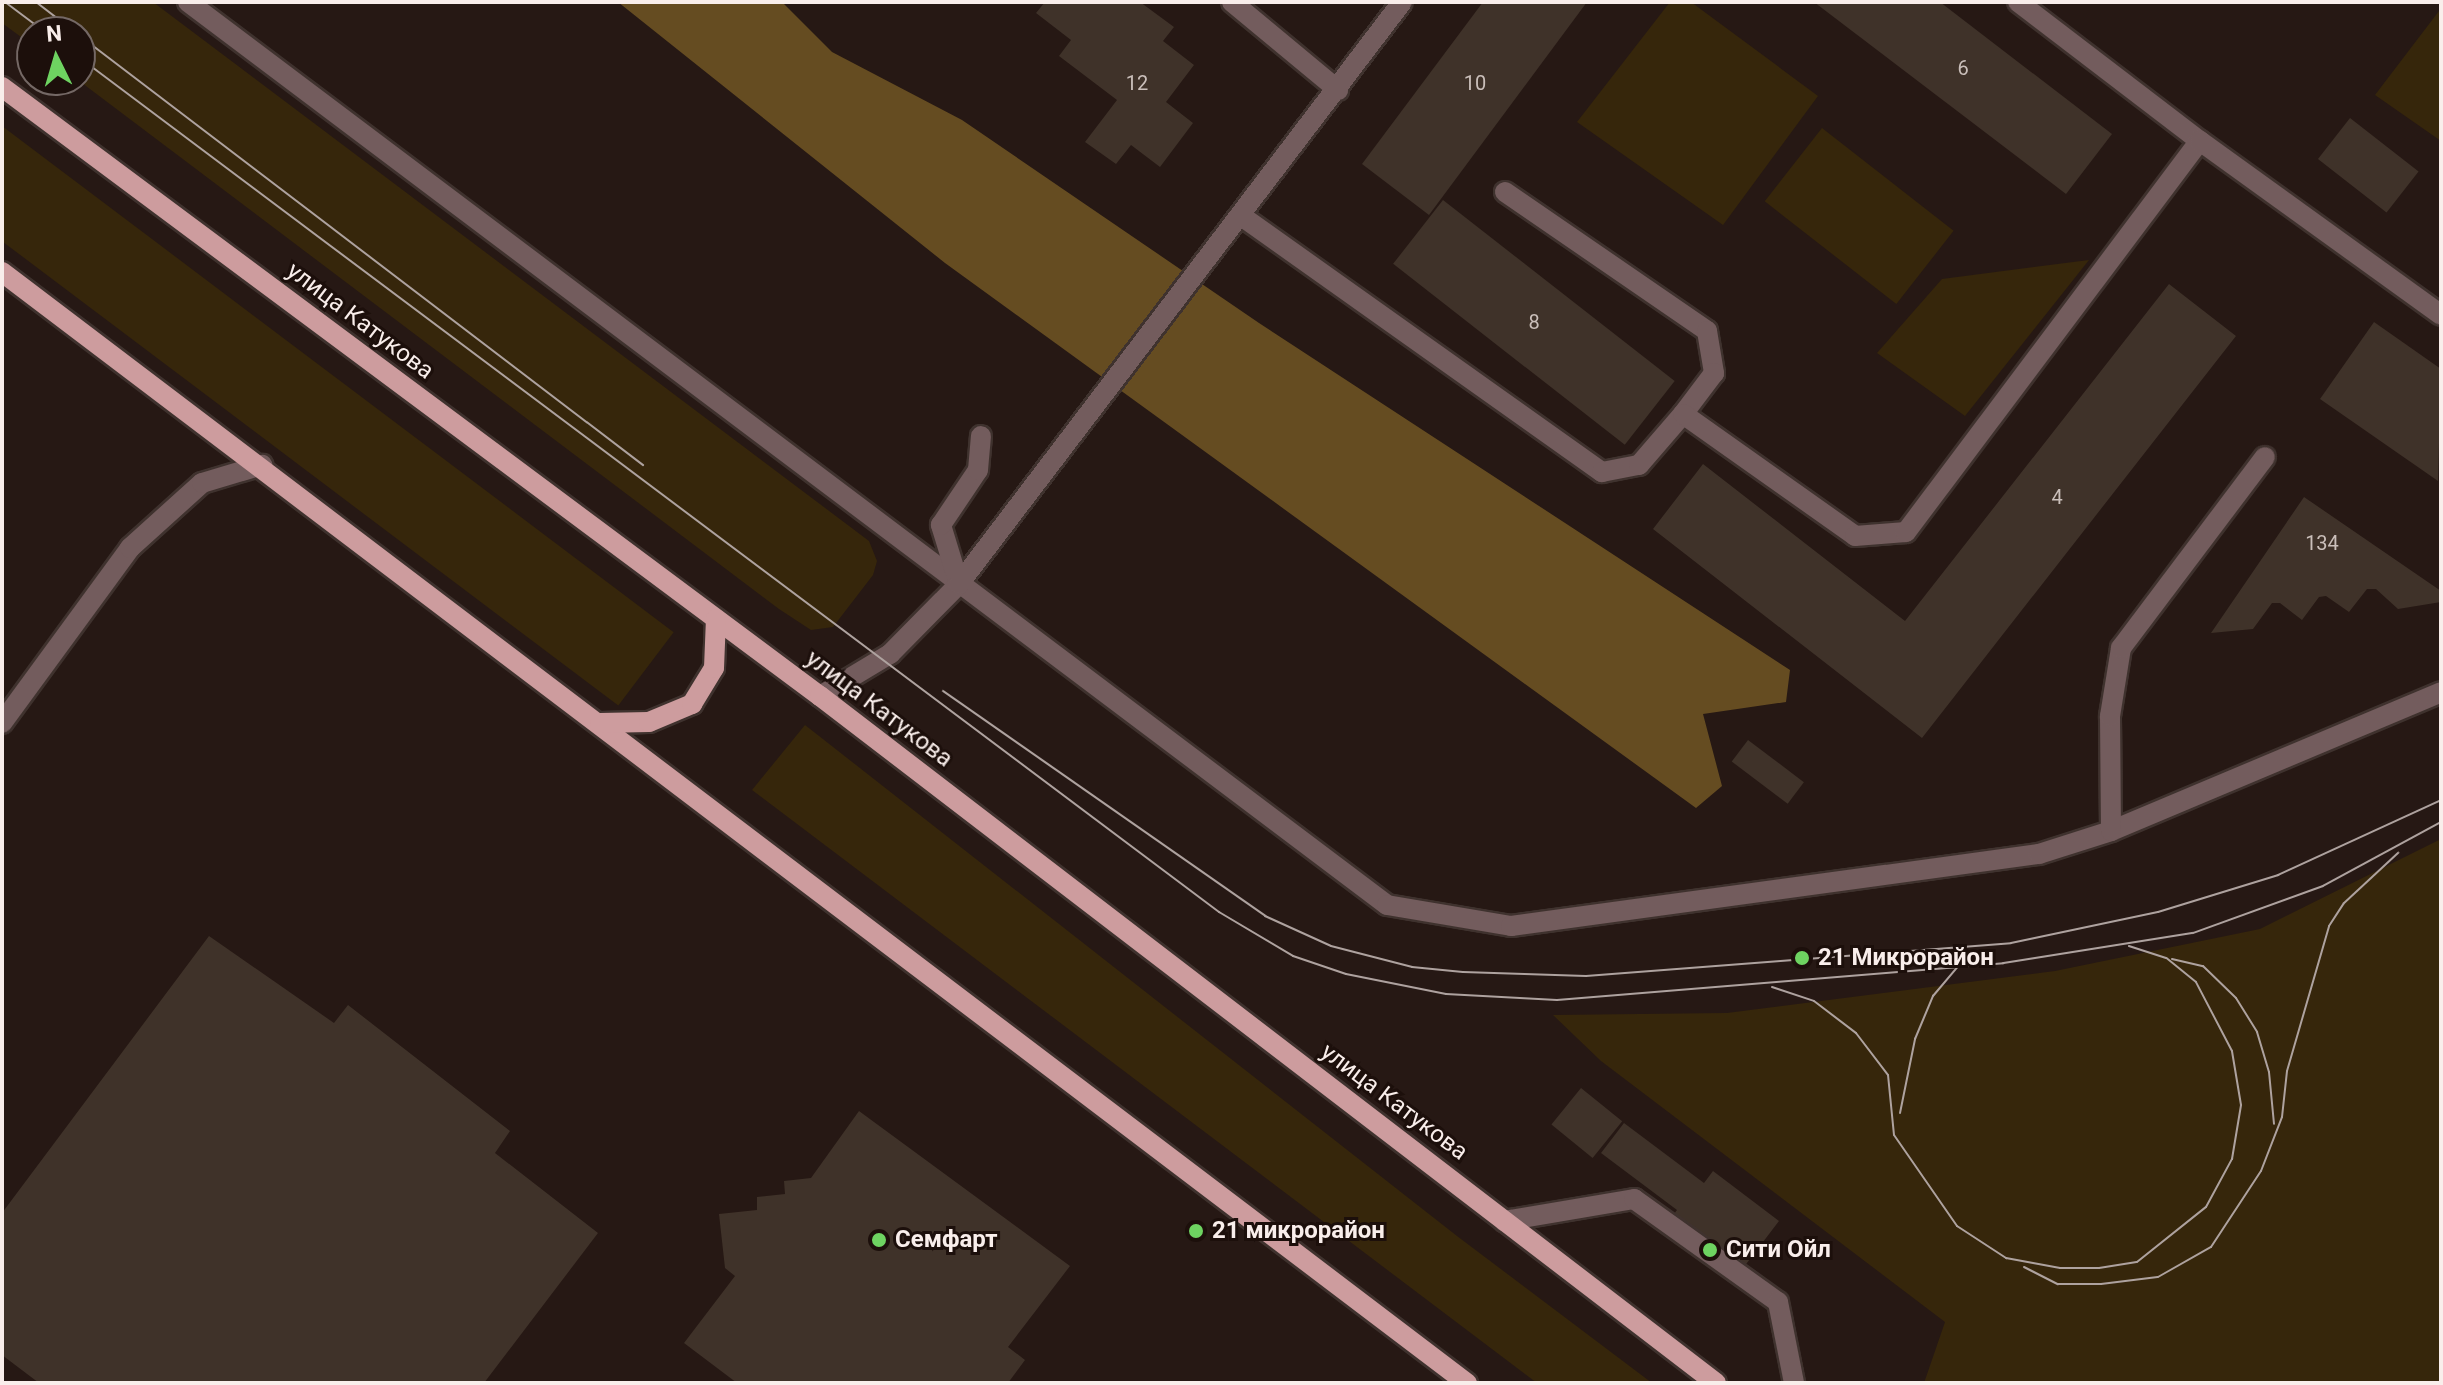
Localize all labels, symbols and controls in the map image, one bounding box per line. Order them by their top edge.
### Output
north arrow [16,16,96,96]
text: N [45,20,63,47]
house number: 6 [1957,56,1969,80]
house number: 12 [1126,71,1148,95]
house number: 10 [1464,71,1486,95]
street label: улица Катукова [281,256,439,386]
house number: 8 [1528,310,1540,334]
house number: 4 [2051,485,2063,509]
house number: 134 [2305,531,2339,555]
street label: улица Катукова [800,644,958,774]
place label: 21 Микрорайон [1818,944,1994,972]
marker: 21 Микрорайон [1793,949,1811,967]
street label: улица Катукова [1315,1037,1473,1167]
place label: 21 микрорайон [1212,1217,1385,1245]
marker: 21 микрорайон [1187,1222,1205,1240]
place label: Семфарт [895,1226,997,1254]
marker: Семфарт [870,1231,888,1249]
place label: Сити Ойл [1726,1236,1831,1264]
marker: Сити Ойл [1701,1241,1719,1259]

